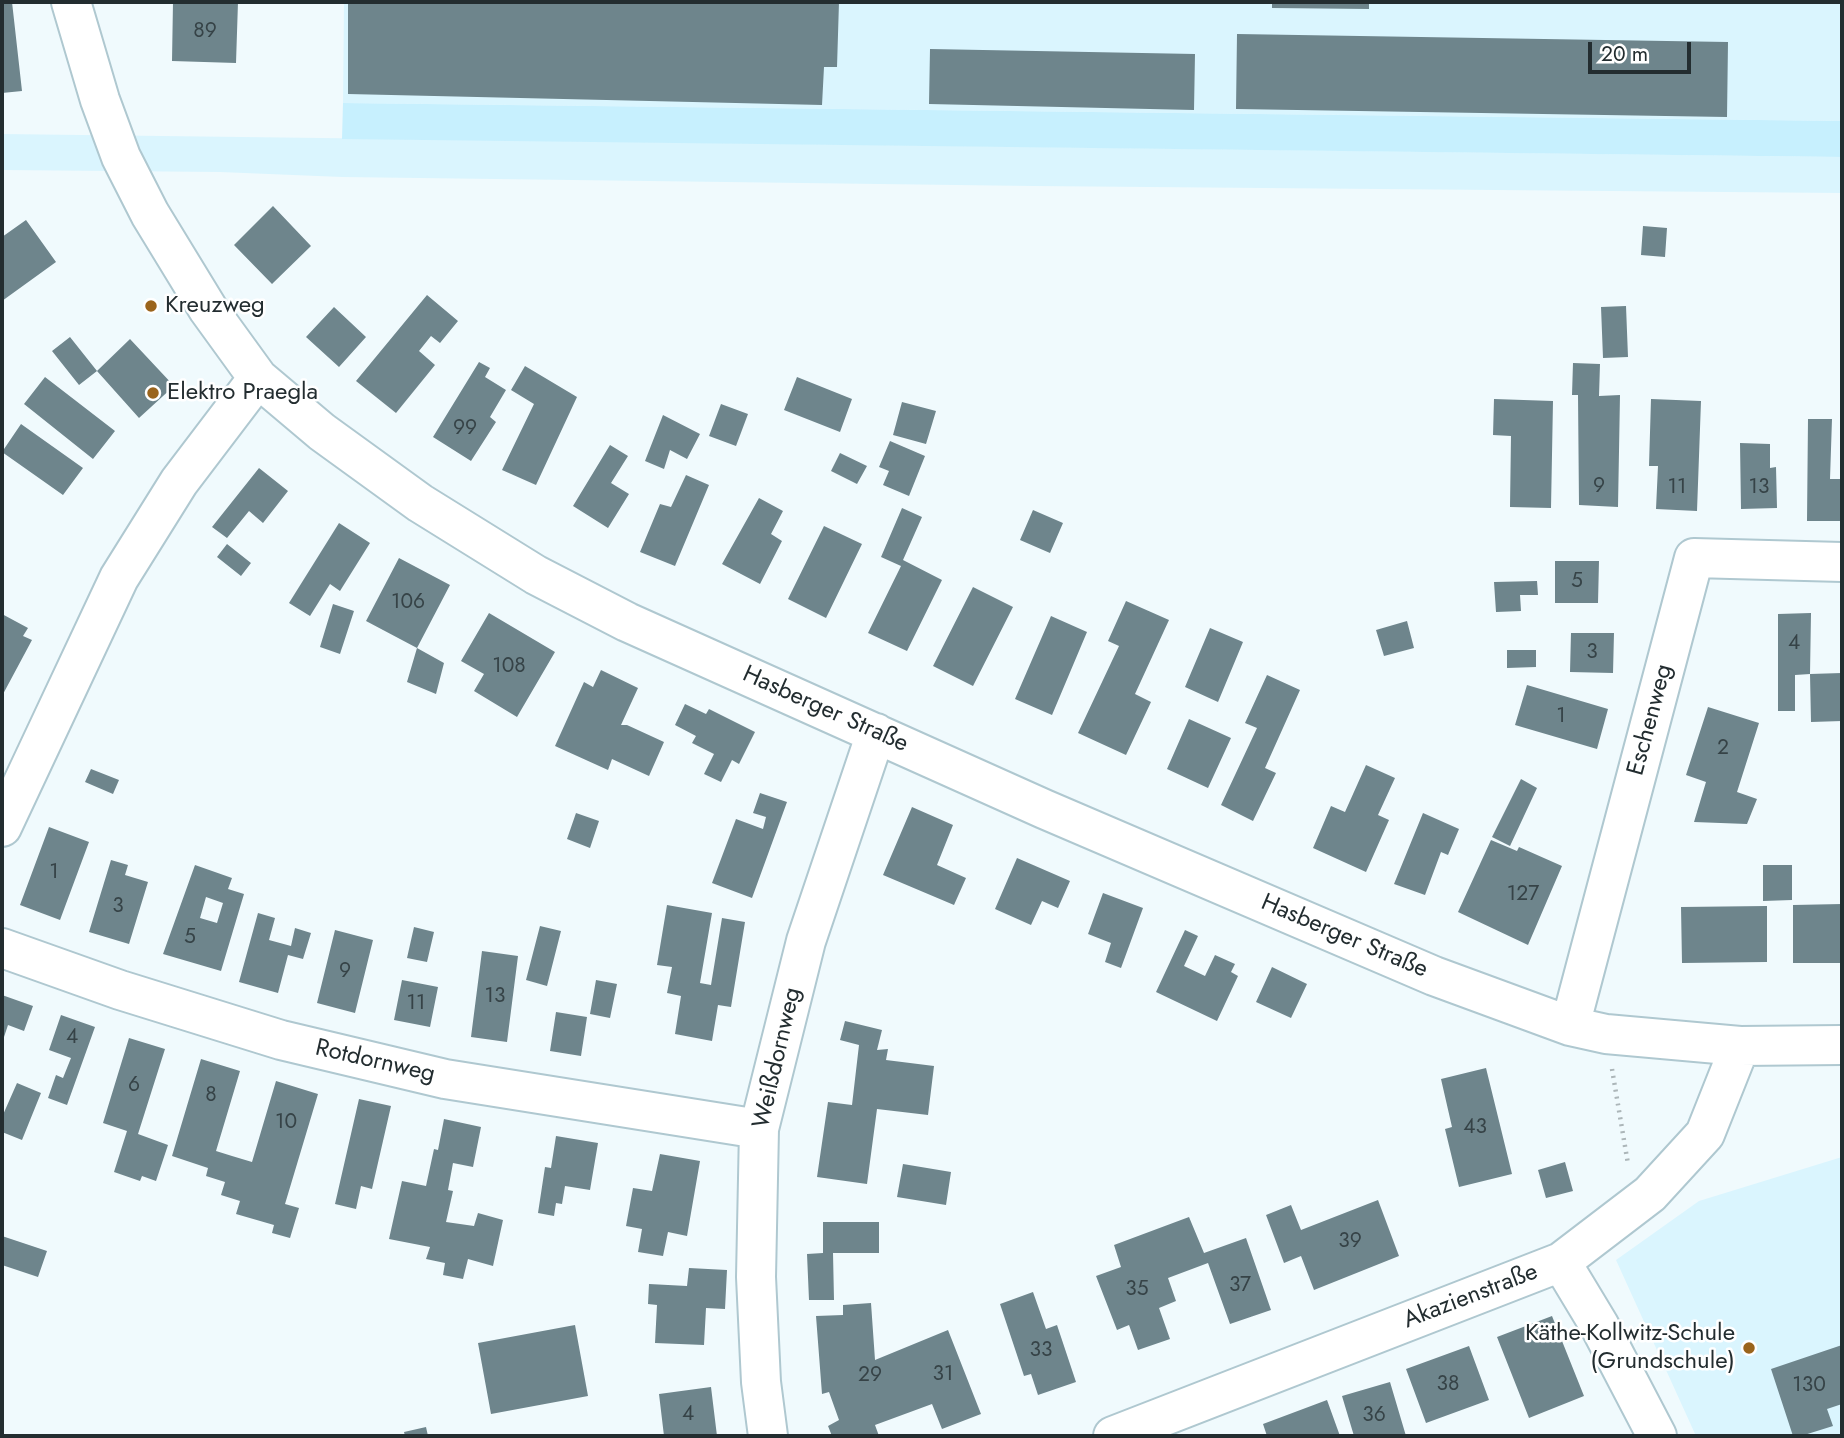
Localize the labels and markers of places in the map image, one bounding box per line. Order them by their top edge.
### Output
place label: Kreuzweg [165,292,265,320]
marker: Kreuzweg [143,298,159,314]
place label: Elektro Praegla [167,379,318,407]
marker: Elektro Praegla [145,385,161,401]
place label: Käthe-Kollwitz-Schule (Grundschule) [1525,1320,1735,1376]
marker: Käthe-Kollwitz-Schule (Grundschule) [1741,1340,1757,1356]

